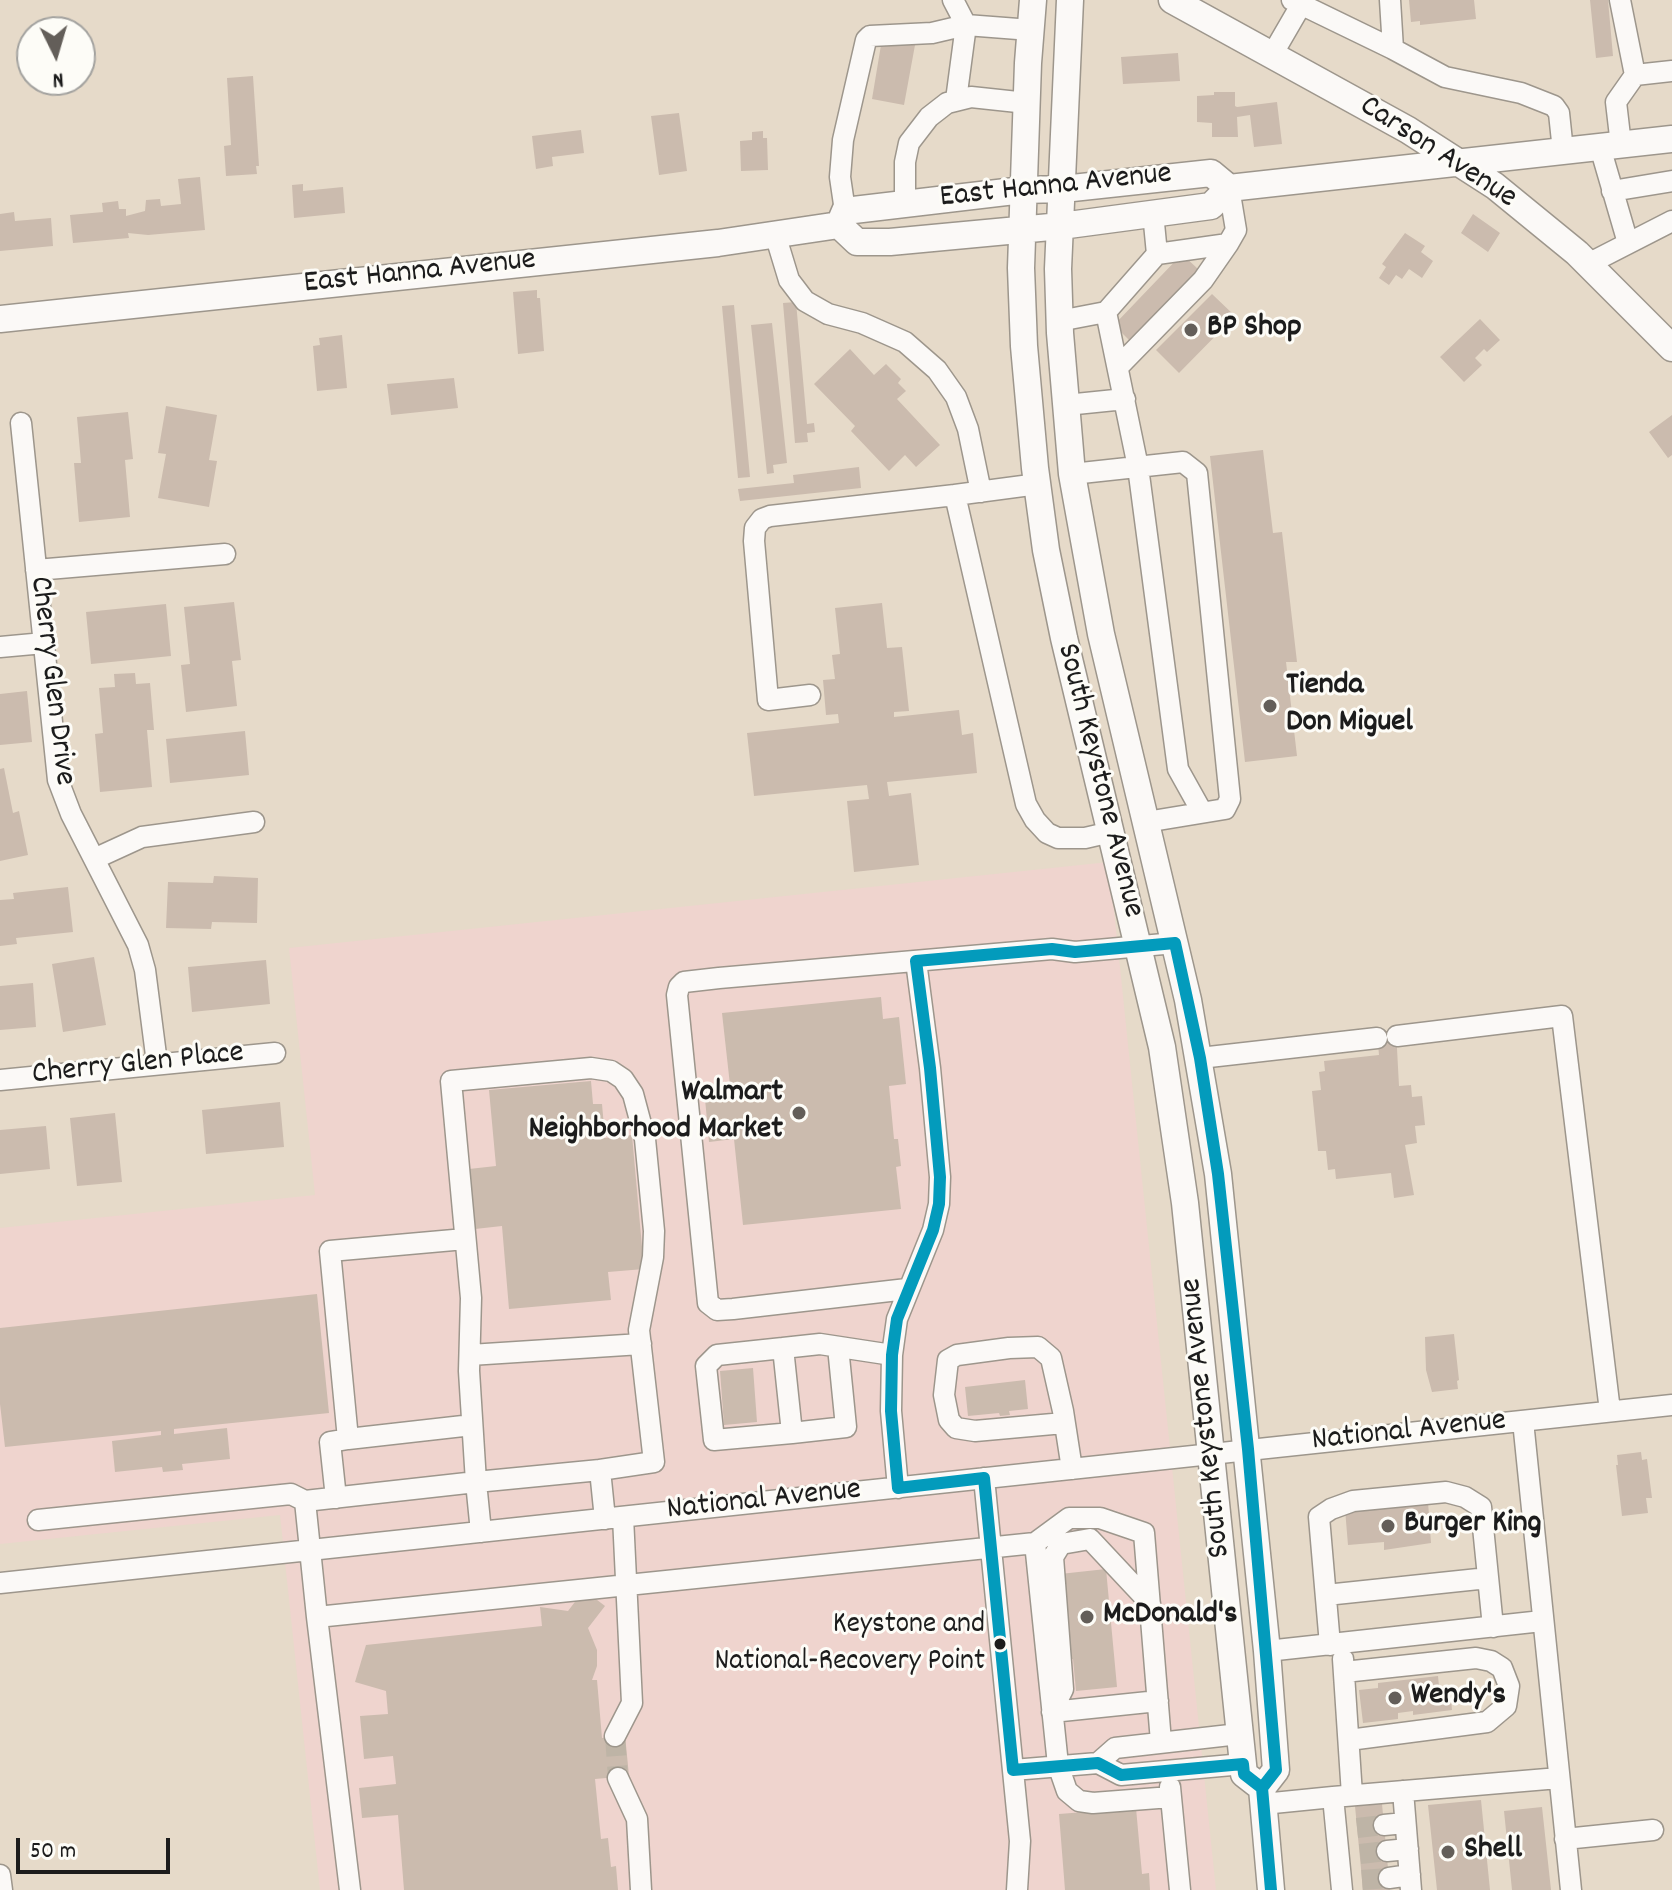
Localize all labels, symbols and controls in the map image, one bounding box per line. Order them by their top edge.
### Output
north arrow [16,16,96,96]
text: N [51,62,65,94]
street label: Carson Avenue [1351,89,1523,219]
street label: East Hanna Avenue [938,157,1174,219]
street label: East Hanna Avenue [302,243,538,305]
place label: BP Shop [1207,311,1302,349]
marker: BP Shop [1182,321,1200,339]
street label: Cherry Glen Drive [18,574,82,788]
street label: South Keystone Avenue [1045,640,1151,922]
place label: Tienda Don Miguel [1286,669,1413,744]
marker: Tienda Don Miguel [1261,697,1279,715]
street label: Cherry Glen Place [30,1036,246,1096]
place label: Walmart Neighborhood Market [529,1076,783,1151]
marker: Walmart Neighborhood Market [790,1104,808,1122]
street label: South Keystone Avenue [1174,1276,1242,1560]
street label: National Avenue [1310,1404,1508,1462]
street label: National Avenue [665,1473,863,1531]
place label: Burger King [1404,1507,1542,1545]
marker: Burger King [1379,1517,1397,1535]
place label: McDonald's [1103,1598,1238,1636]
marker: McDonald's [1078,1608,1096,1626]
place label: Keystone and National-Recovery Point [714,1609,985,1680]
marker: Keystone and National-Recovery Point [992,1636,1008,1652]
place label: Wendy's [1411,1679,1506,1717]
marker: Wendy's [1386,1689,1404,1707]
scale bar [20,1822,174,1872]
place label: Shell [1464,1833,1522,1871]
text: 50 m [30,1835,76,1869]
marker: Shell [1439,1843,1457,1861]

